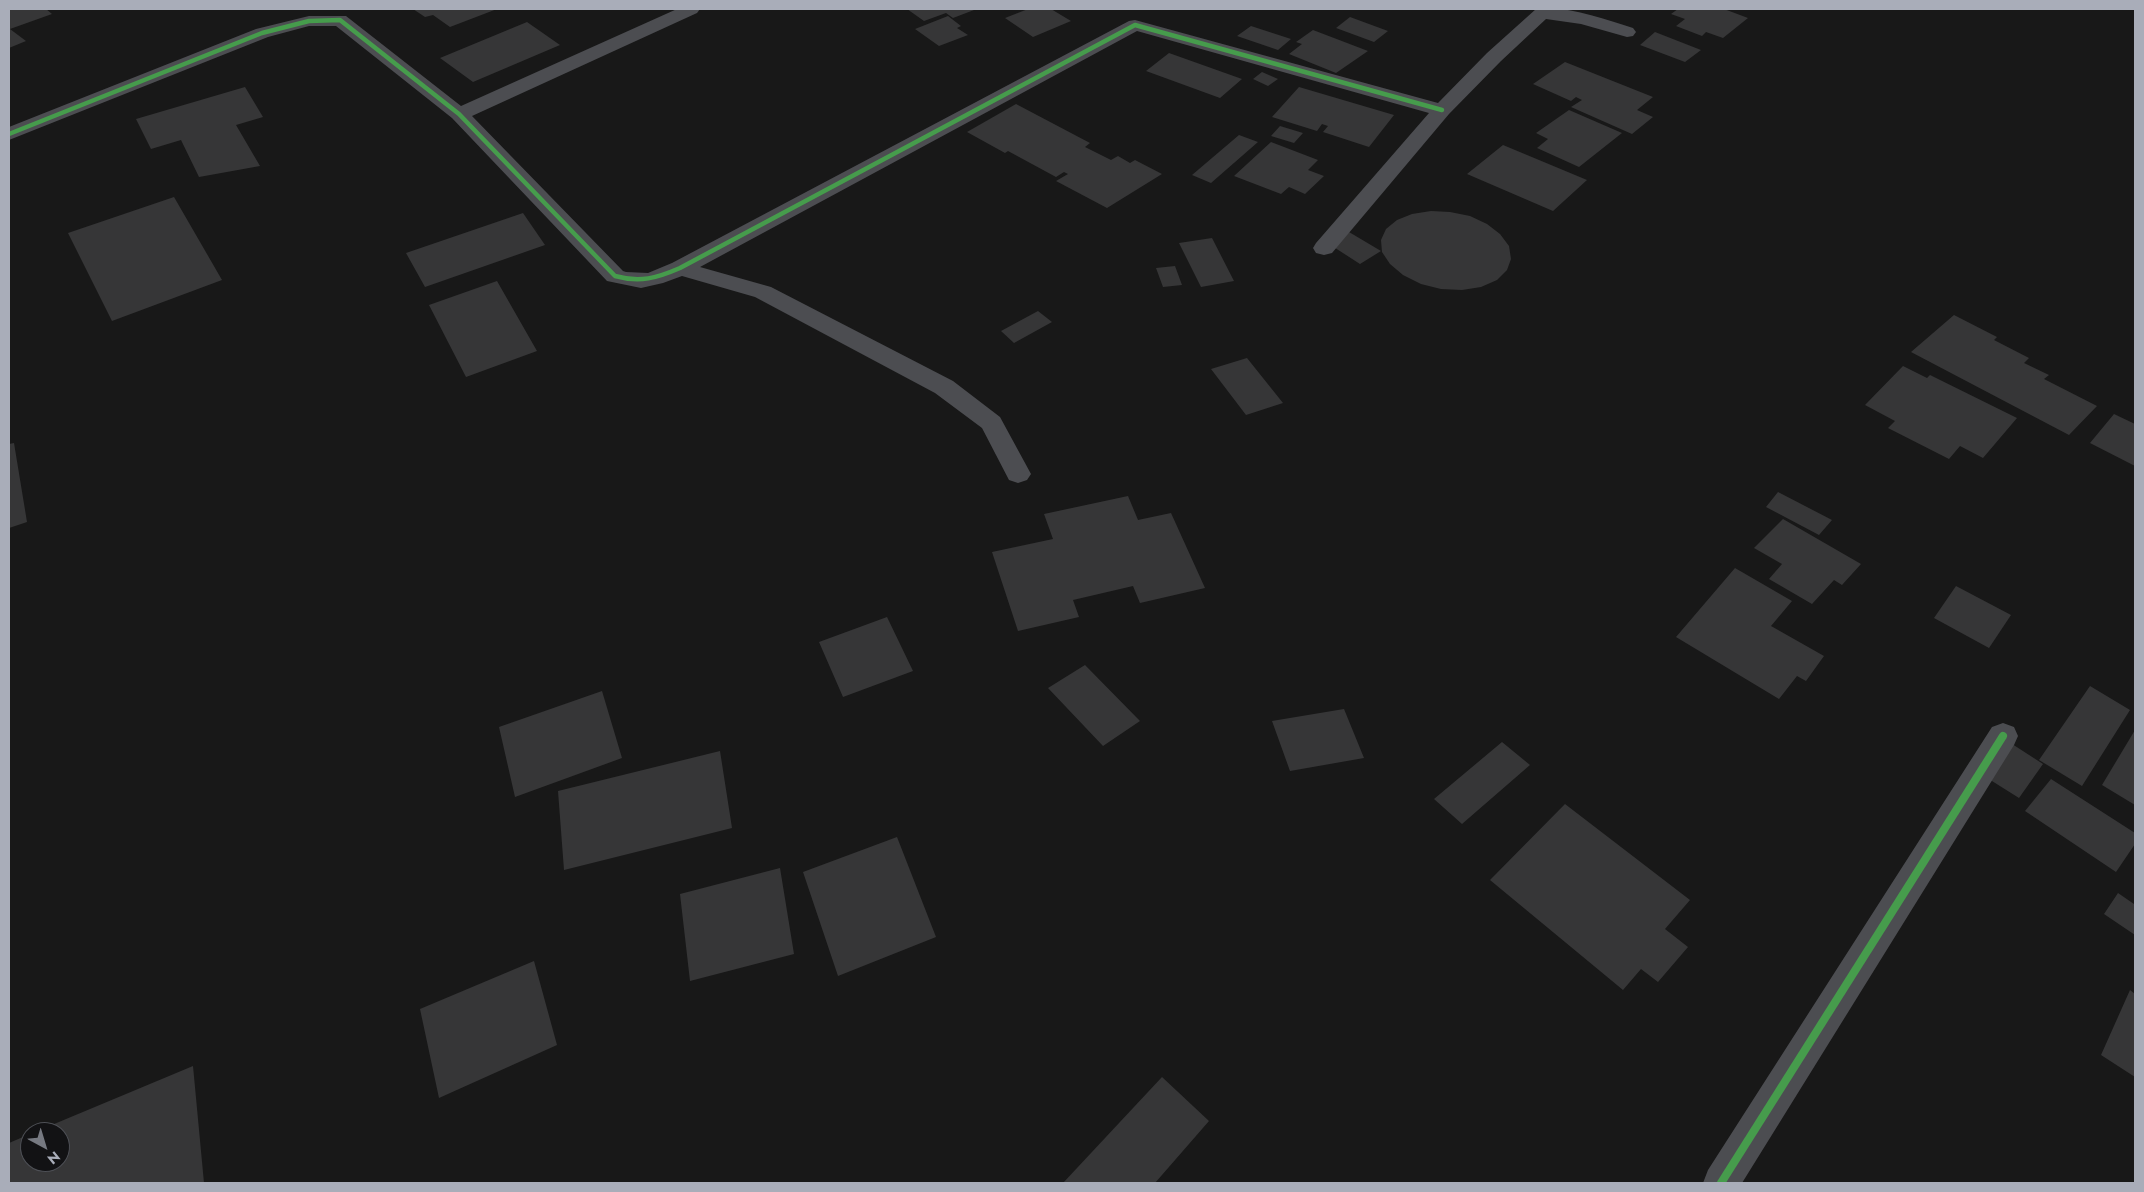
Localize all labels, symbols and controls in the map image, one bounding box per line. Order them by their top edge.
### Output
north arrow [20,1122,70,1172]
text: N [43,1147,64,1169]

